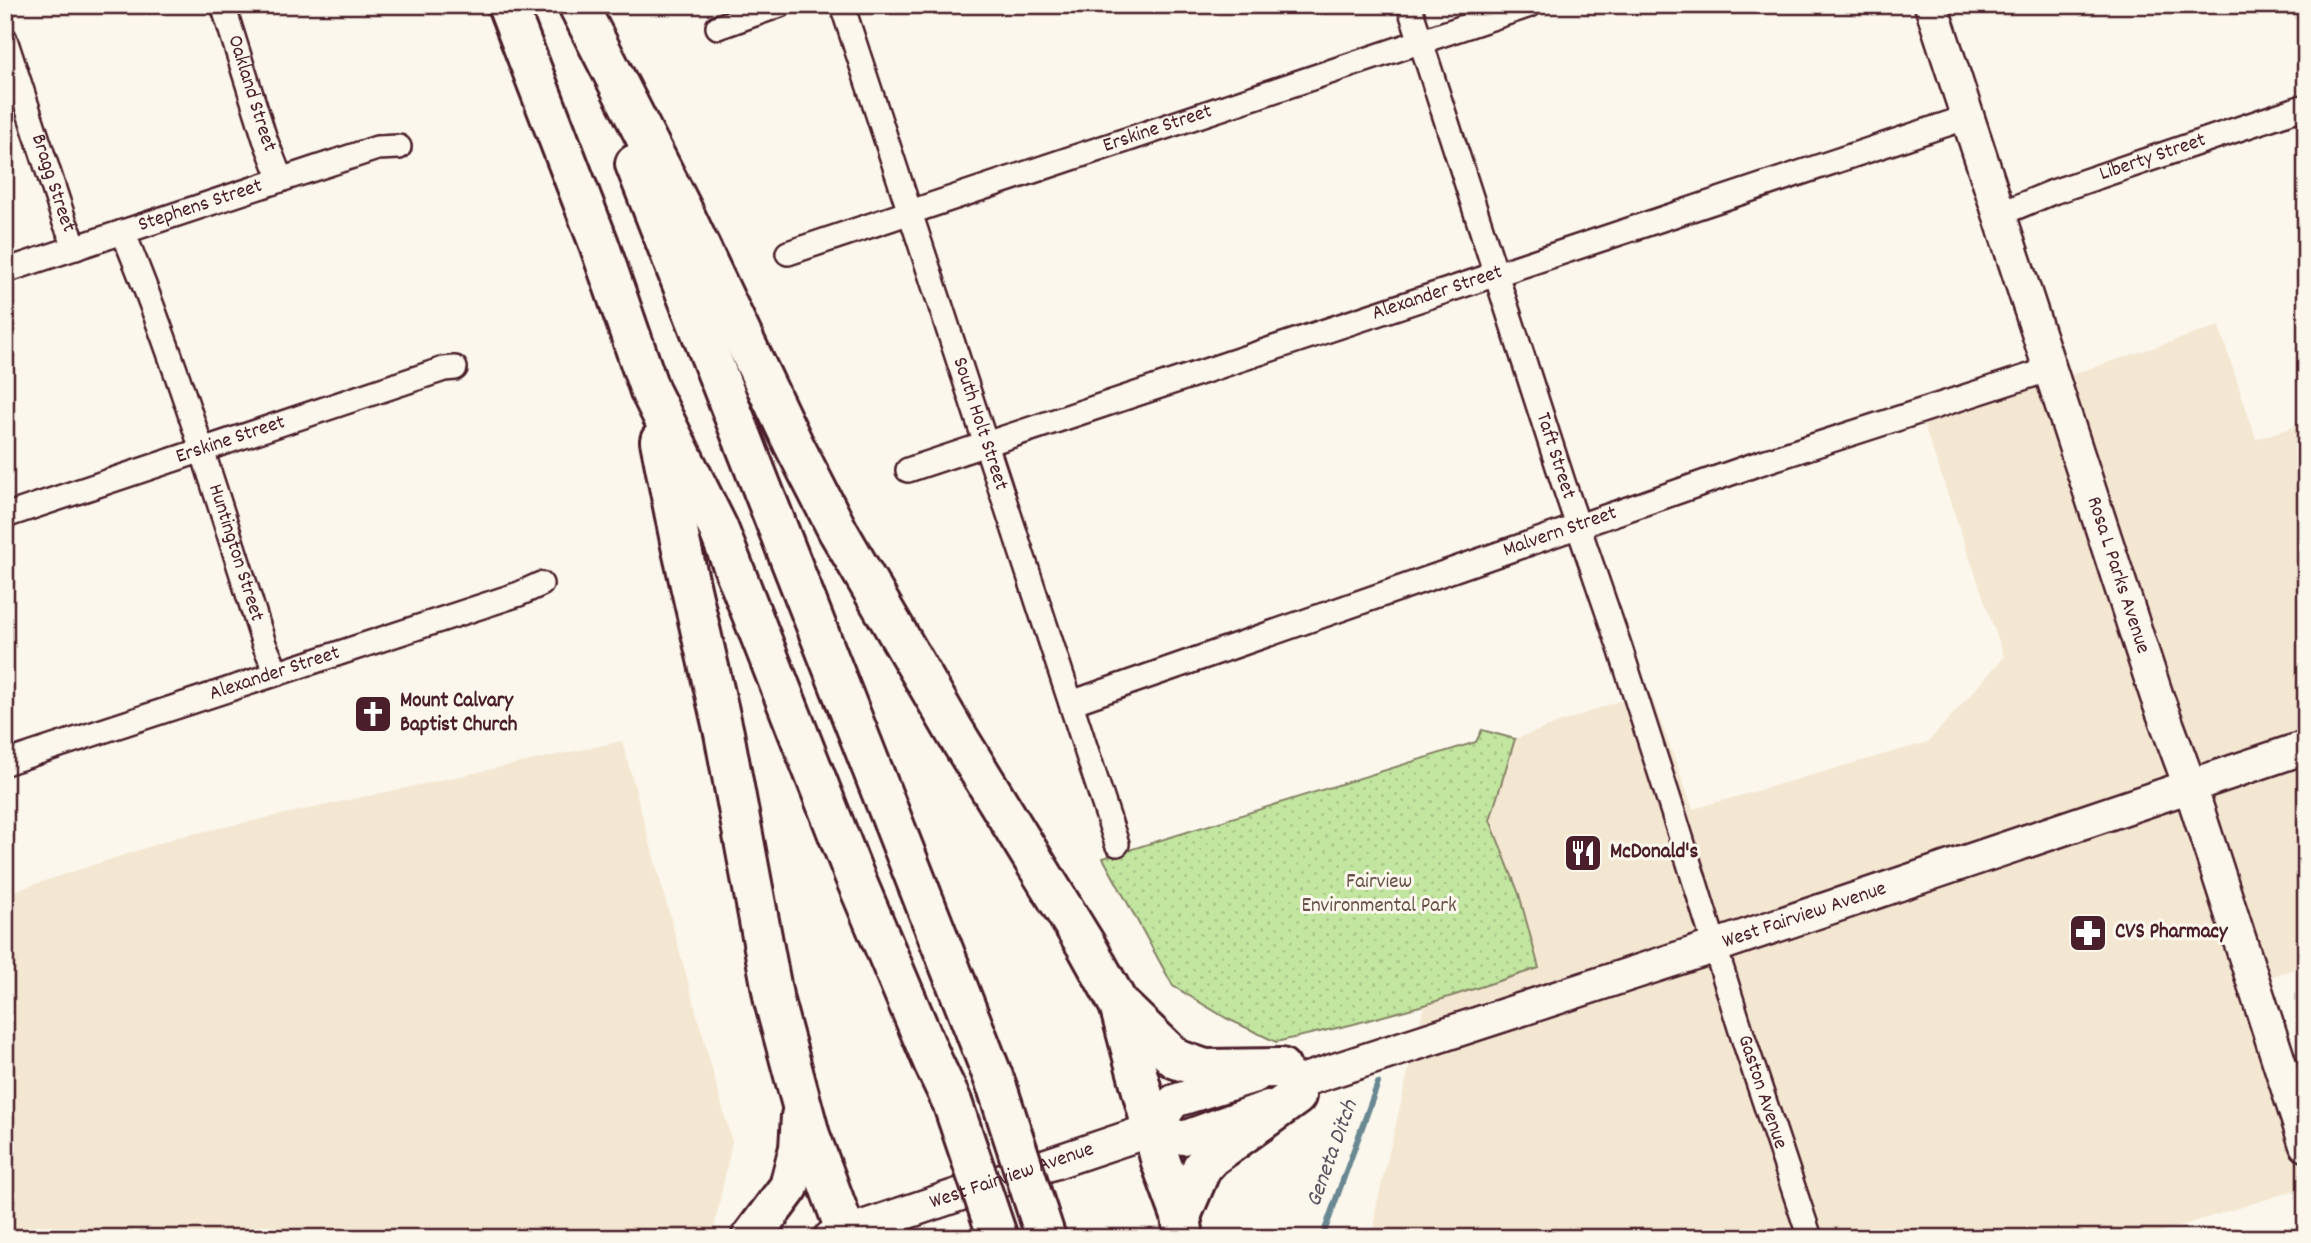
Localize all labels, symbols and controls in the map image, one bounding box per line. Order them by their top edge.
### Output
street label: Oakland Street [218,32,284,157]
street label: Erskine Street [1099,97,1217,162]
street label: Liberty Street [2096,126,2210,190]
street label: Bragg Street [22,130,83,238]
street label: Stephens Street [135,172,267,241]
street label: Alexander Street [1368,258,1507,329]
street label: South Holt Street [944,354,1015,495]
street label: Erskine Street [172,408,289,473]
street label: Taft Street [1527,409,1583,504]
street label: Huntington Street [199,480,271,626]
street label: Rosa L Parks Avenue [2078,493,2157,658]
street label: Malvern Street [1499,499,1621,566]
street label: Alexander Street [206,639,344,710]
place label: Mount Calvary Baptist Church [400,687,518,741]
church icon: Mount Calvary Baptist Church [352,693,394,735]
restaurant icon: McDonald's [1562,832,1604,874]
place label: McDonald's [1610,838,1698,868]
park label: Fairview Environmental Park [1301,868,1457,922]
street label: West Fairview Avenue [1719,875,1891,958]
pharmacy icon: CVS Pharmacy [2067,912,2109,954]
place label: CVS Pharmacy [2115,918,2229,948]
street label: Gaston Avenue [1728,1031,1794,1153]
water label: Geneta Ditch [1298,1095,1368,1212]
street label: West Fairview Avenue [926,1135,1098,1218]

